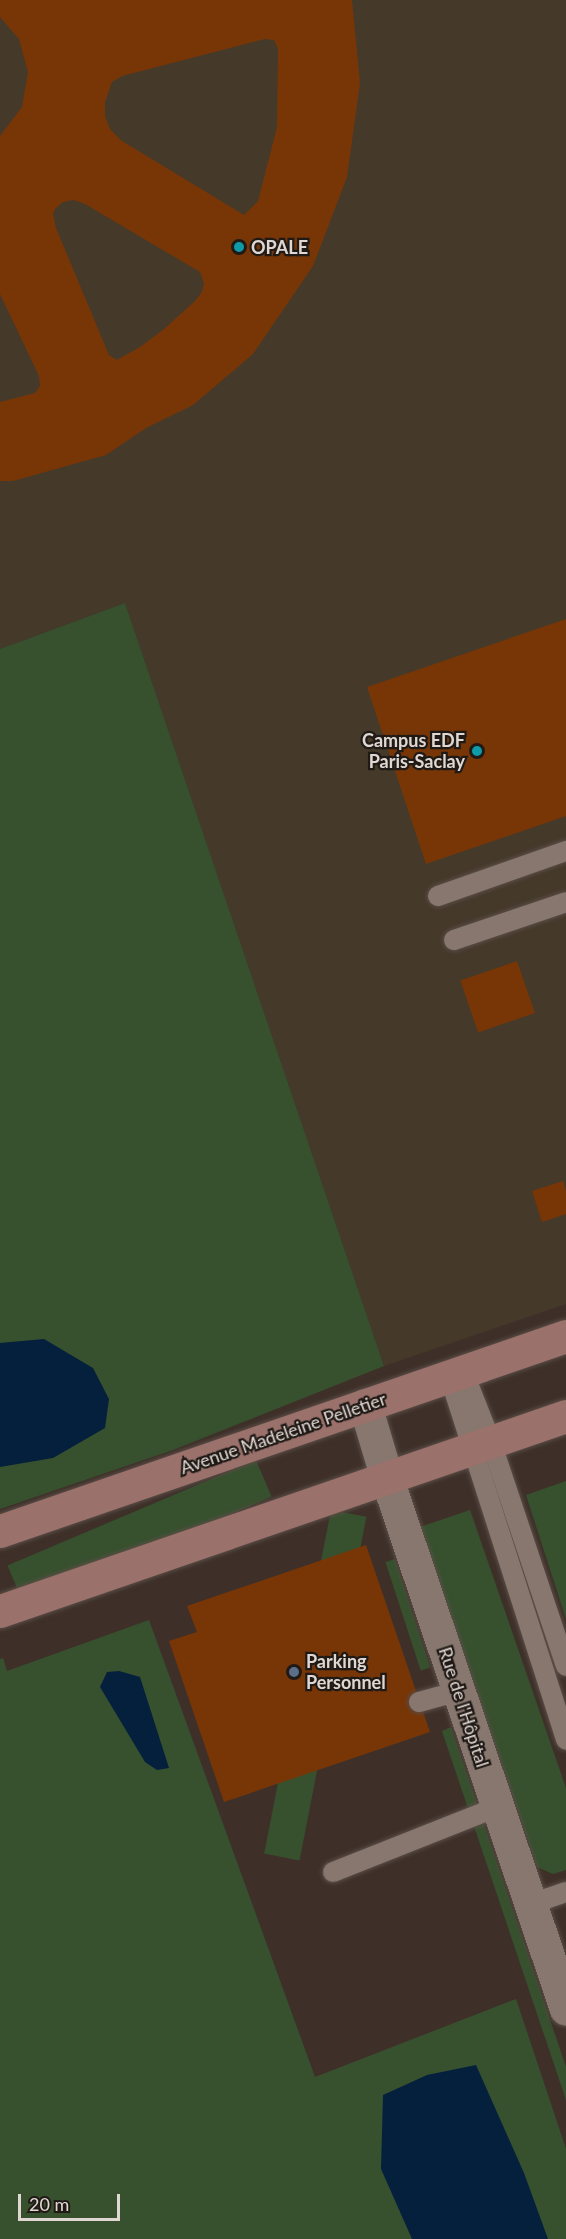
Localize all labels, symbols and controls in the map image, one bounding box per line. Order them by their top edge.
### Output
place label: OPALE [251,236,308,258]
marker: OPALE [232,240,246,254]
place label: Campus EDF Paris-Saclay [362,730,465,772]
marker: Campus EDF Paris-Saclay [470,744,484,758]
street label: Avenue Madeleine Pelletier [177,1388,389,1478]
street label: Rue de l'Hôpital [434,1644,494,1770]
place label: Parking Personnel [306,1651,386,1694]
marker: Parking Personnel [287,1665,301,1679]
scale bar [21,2182,123,2220]
text: 20 m [29,2193,69,2215]

